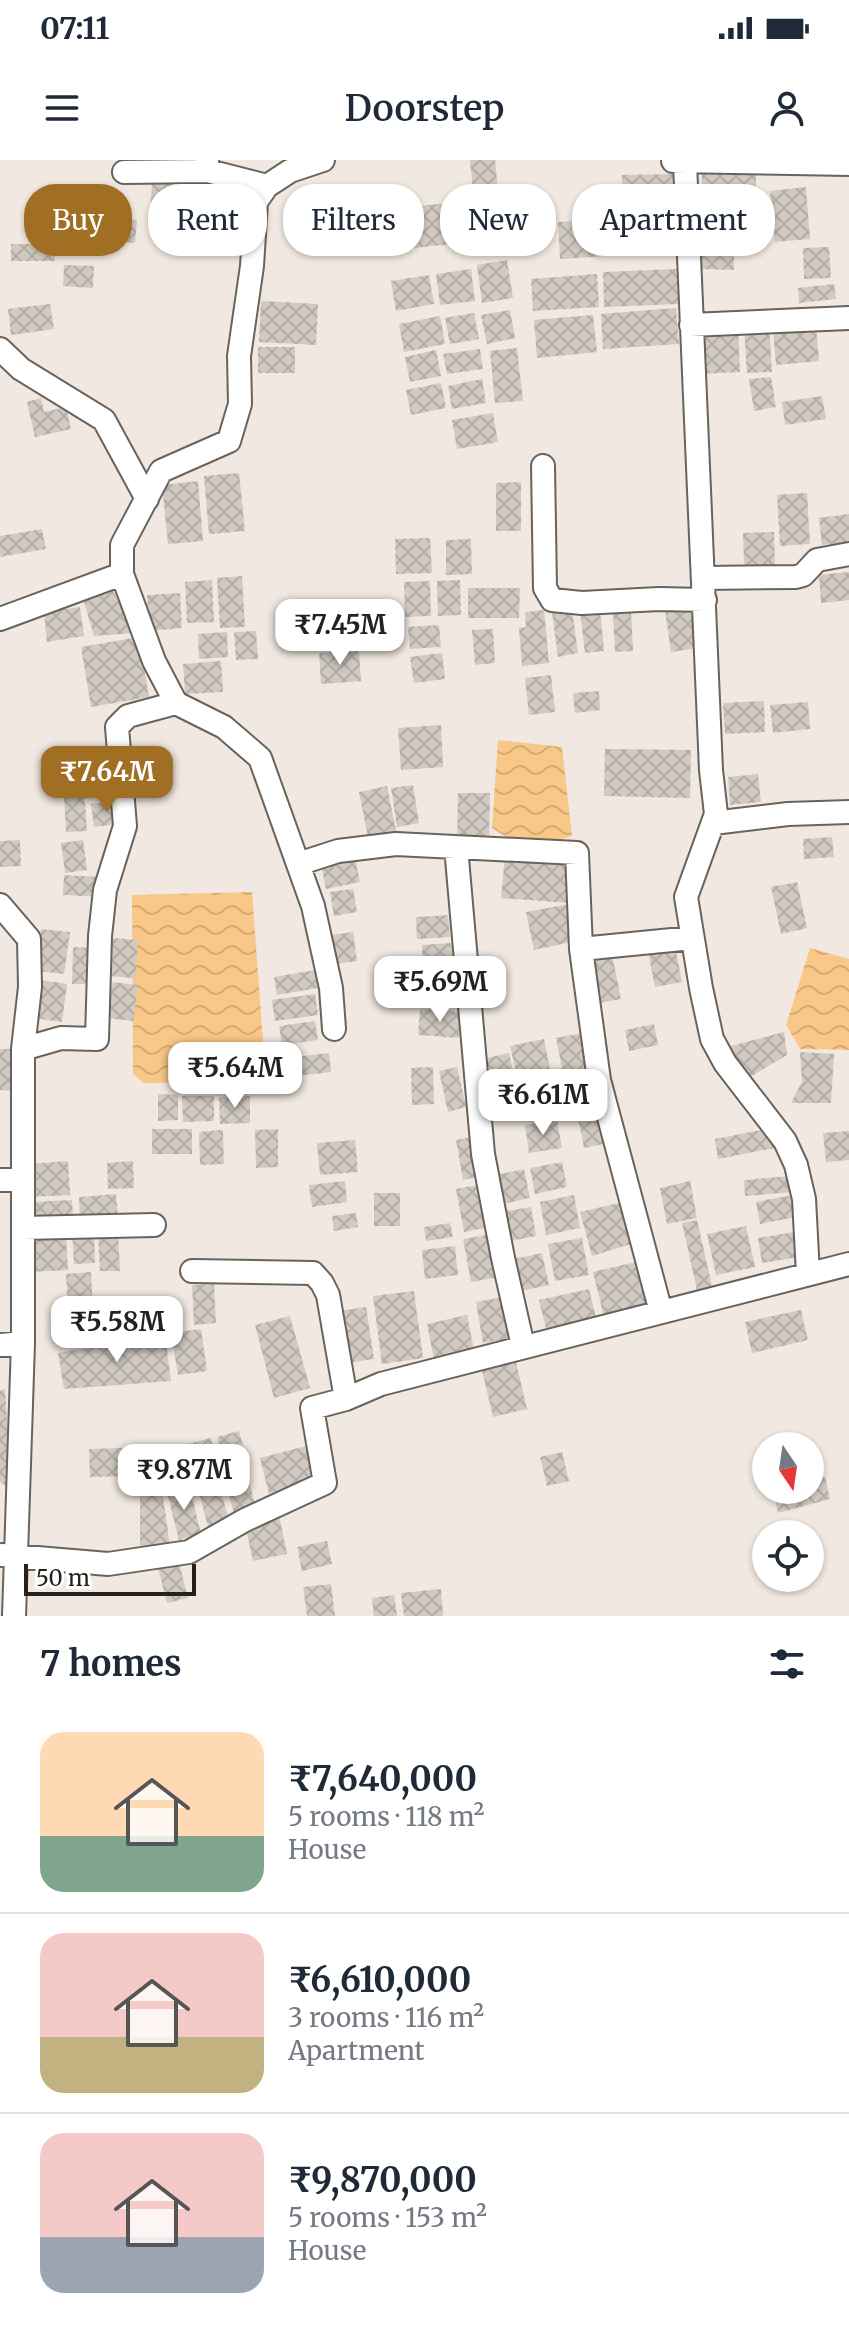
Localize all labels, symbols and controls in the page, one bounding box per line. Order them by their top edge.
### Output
text: 07:11 [40,9,109,47]
icon: menu [40,86,84,130]
text: Doorstep [345,86,504,131]
icon: person [765,86,809,130]
chip: Buy [24,184,132,256]
chip: Rent [148,184,267,256]
chip: Filters [283,184,424,256]
chip: New [440,184,556,256]
chip: Apartment [572,184,775,256]
pin: ₹7.45M [275,599,405,667]
text: ₹7.45M [293,608,387,641]
pin: ₹7.64M [42,746,172,814]
text: ₹7.64M [59,755,155,788]
pin: ₹5.69M [375,956,505,1024]
text: ₹5.69M [392,965,488,998]
pin: ₹5.64M [170,1042,300,1110]
text: ₹5.64M [186,1051,284,1084]
pin: ₹6.61M [478,1069,608,1137]
text: ₹6.61M [497,1078,589,1111]
pin: ₹5.58M [52,1296,182,1364]
text: ₹5.58M [69,1305,165,1338]
north arrow [752,1432,824,1504]
map controls [752,1432,824,1592]
pin: ₹9.87M [119,1444,249,1512]
text: ₹9.87M [136,1453,232,1486]
button: locate [752,1520,824,1592]
scale bar [24,1560,196,1596]
text: 50 m [36,1564,90,1592]
icon: filters [765,1642,809,1686]
text: 7 homes [40,1643,182,1685]
text: ₹7,640,000 [288,1758,477,1800]
icon: home [104,1764,200,1860]
text: 5 rooms · 118 m² [288,1800,484,1833]
text: House [288,1833,366,1866]
text: ₹6,610,000 [288,1959,471,2001]
icon: home [104,1965,200,2061]
text: 3 rooms · 116 m² [288,2001,484,2034]
text: Apartment [288,2034,425,2067]
text: ₹9,870,000 [288,2159,477,2201]
icon: home [104,2165,200,2261]
text: 5 rooms · 153 m² [288,2201,487,2234]
text: House [288,2234,366,2267]

